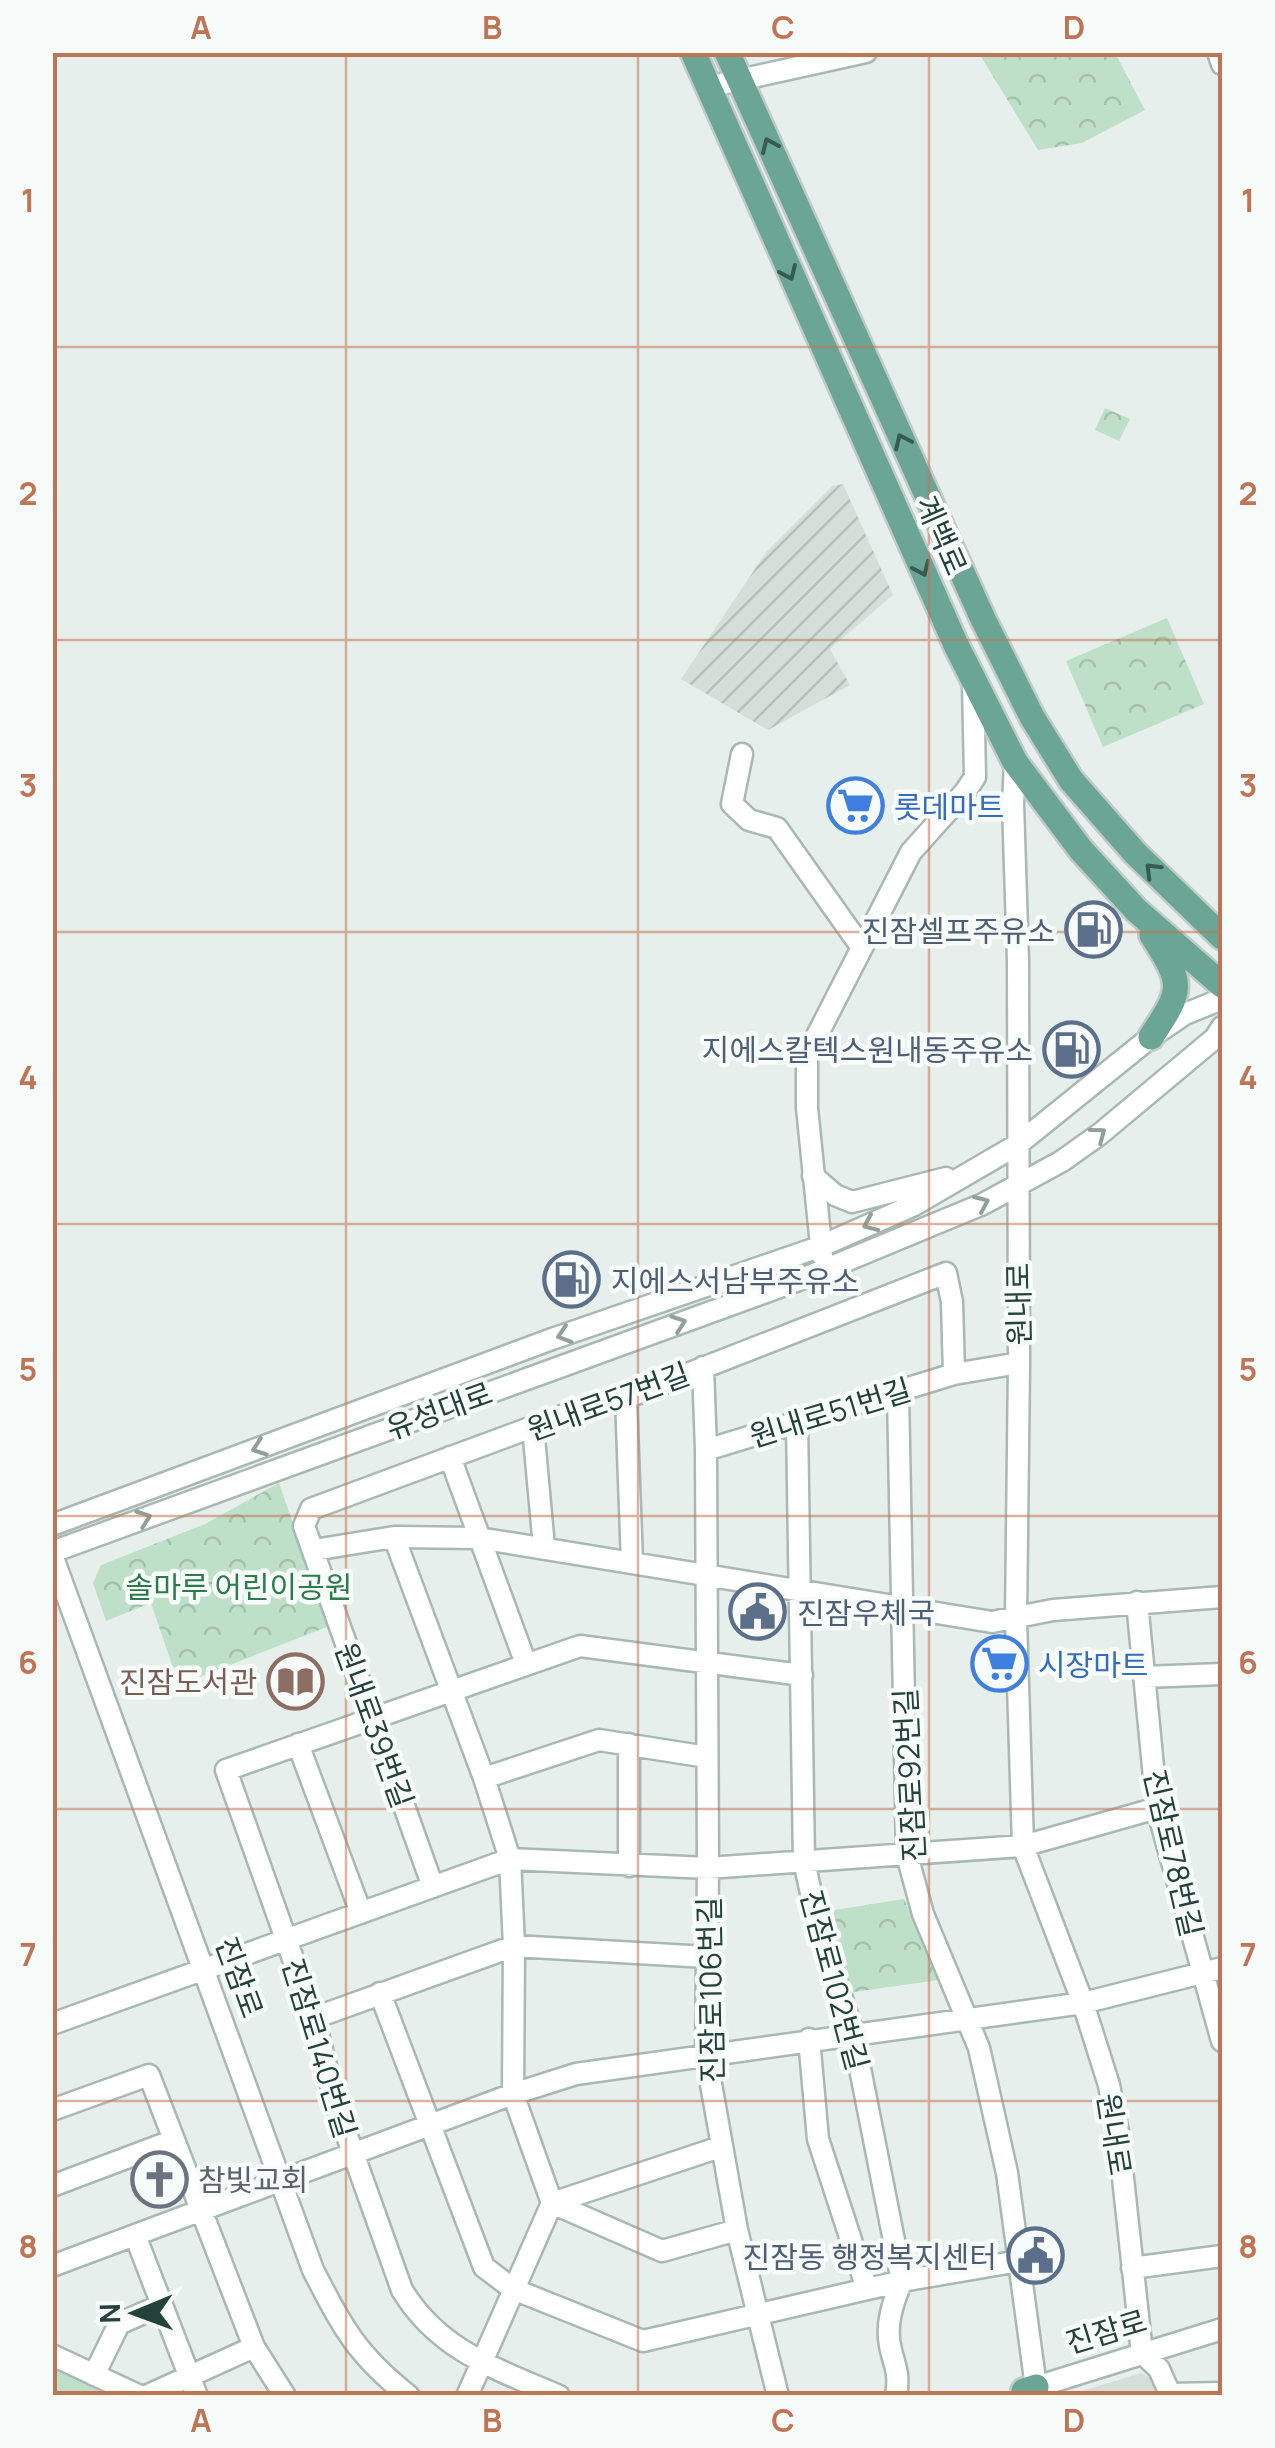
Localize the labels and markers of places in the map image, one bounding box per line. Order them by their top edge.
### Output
supermarket icon: 롯데마트 [825,776,885,836]
place label: 롯데마트 [894,786,1004,827]
fuel station icon: 진잠셀프주유소 [1064,900,1124,960]
place label: 진잠셀프주유소 [862,910,1055,951]
fuel station icon: 지에스칼텍스원내동주유소 [1042,1019,1102,1079]
place label: 지에스칼텍스원내동주유소 [702,1029,1033,1070]
fuel station icon: 지에스서남부주유소 [542,1250,602,1310]
place label: 지에스서남부주유소 [611,1260,859,1301]
public building icon: 진잠우체국 [728,1582,788,1642]
place label: 진잠우체국 [797,1592,935,1633]
supermarket icon: 시장마트 [969,1634,1029,1694]
place label: 시장마트 [1038,1644,1148,1685]
library icon: 진잠도서관 [266,1651,326,1711]
place label: 진잠도서관 [119,1661,257,1702]
church icon: 참빛교회 [129,2149,189,2209]
place label: 참빛교회 [198,2159,308,2200]
public building icon: 진잠동 행정복지센터 [1006,2226,1066,2286]
place label: 진잠동 행정복지센터 [743,2236,997,2277]

